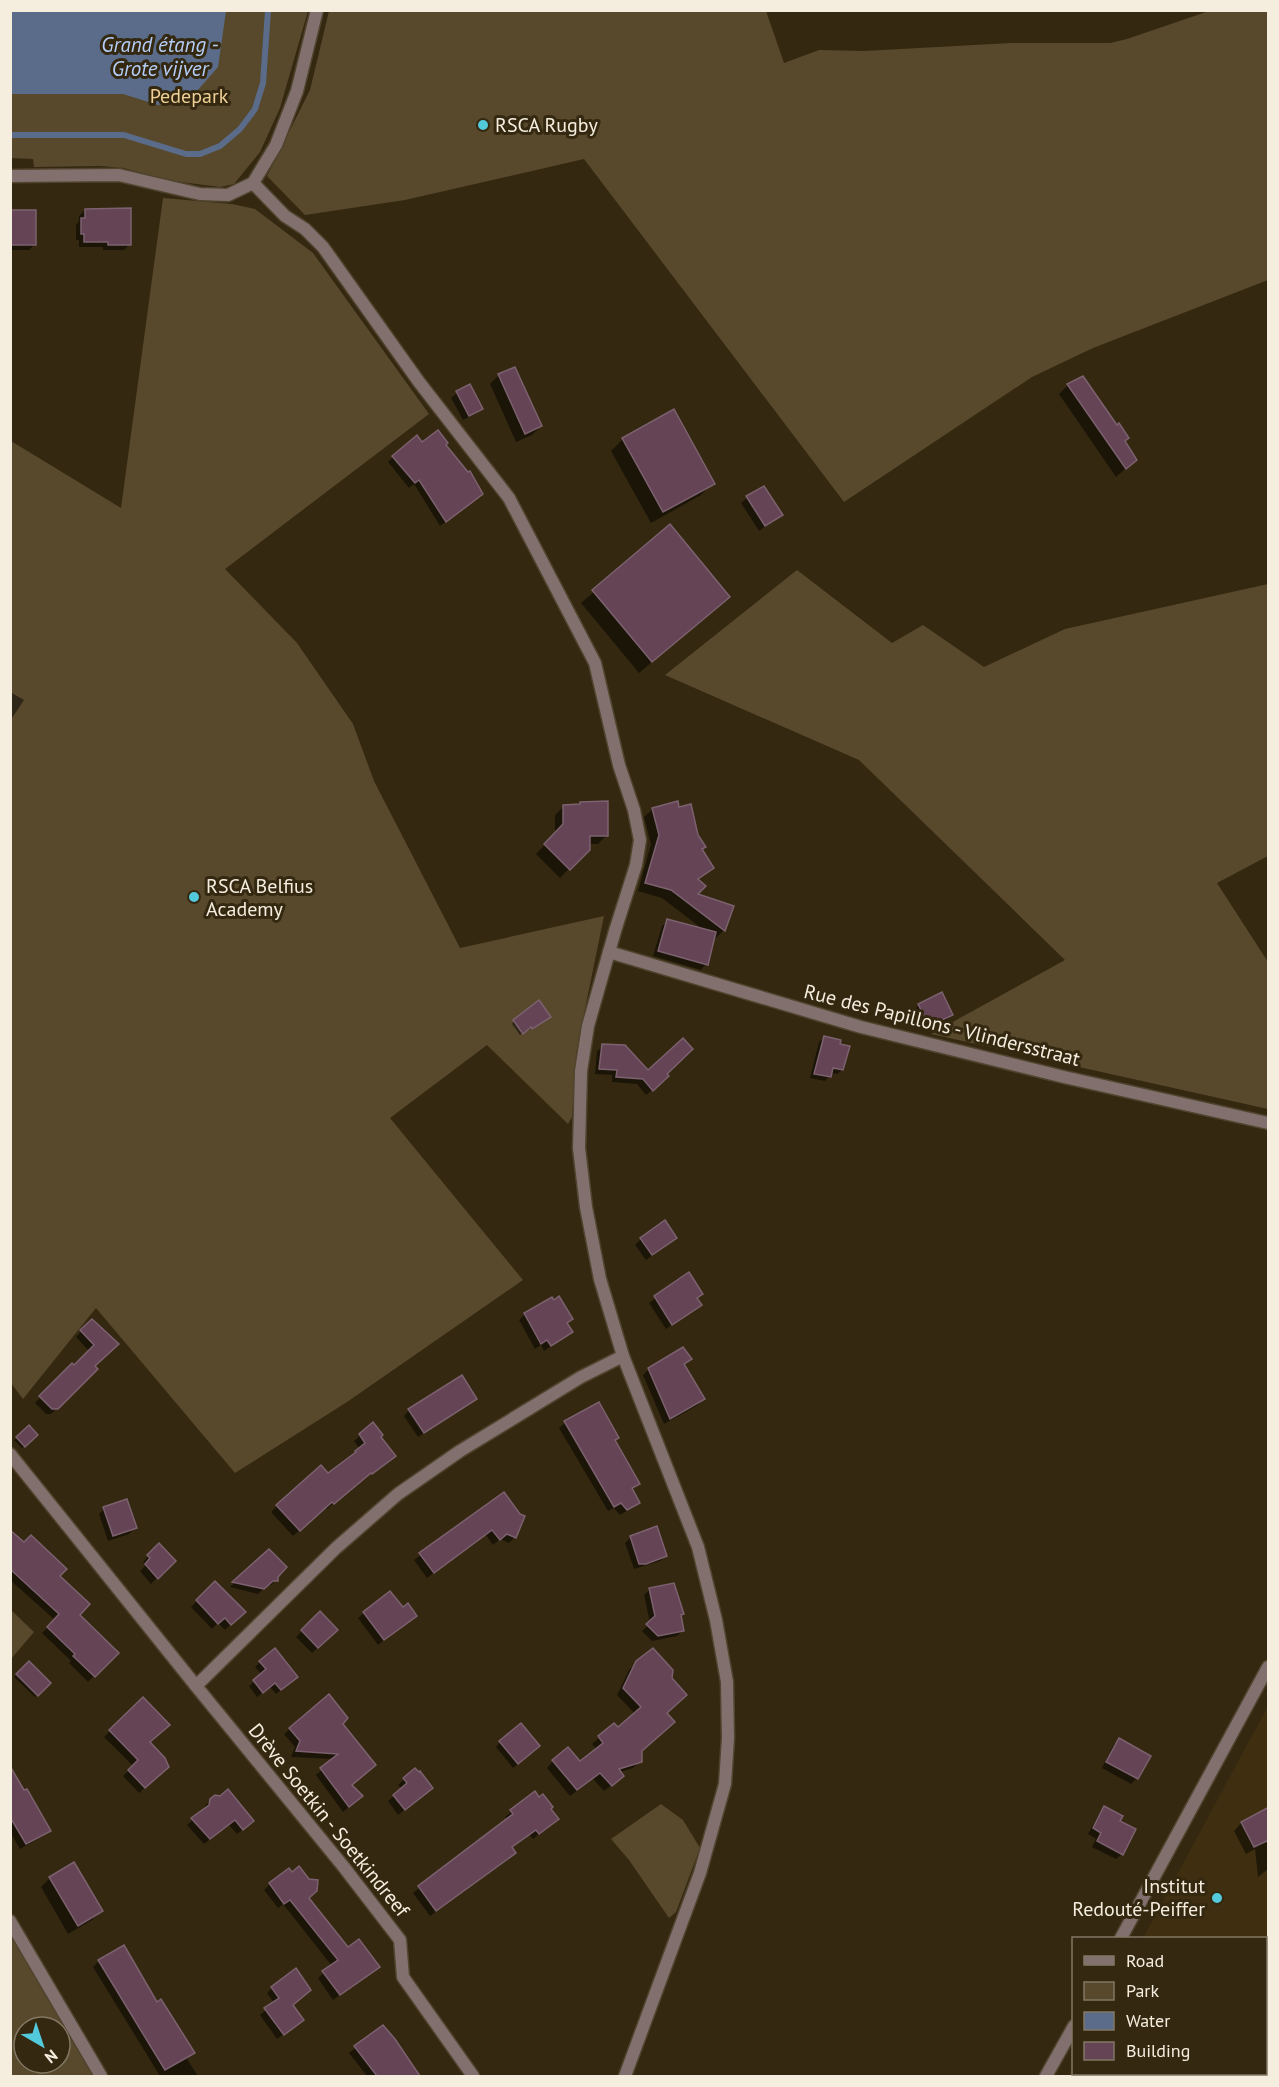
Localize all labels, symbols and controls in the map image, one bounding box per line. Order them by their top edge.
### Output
water label: Grand étang - Grote vijver [101,31,219,82]
park label: Pedepark [150,83,229,109]
place label: RSCA Rugby [495,112,598,138]
marker: RSCA Rugby [476,118,490,132]
place label: RSCA Belfius Academy [206,873,313,922]
marker: RSCA Belfius Academy [187,890,201,904]
street label: Rue des Papillons - Vlindersstraat [801,978,1083,1072]
street label: Drève Soetkin - Soetkindreef [243,1718,416,1923]
place label: Institut Redouté-Peiffer [1072,1873,1205,1922]
marker: Institut Redouté-Peiffer [1210,1891,1224,1905]
legend [1072,1937,1267,2075]
text: Road [1126,1949,1164,1972]
text: Park [1126,1979,1159,2002]
text: Water [1126,2009,1170,2032]
north arrow [12,2015,72,2075]
text: Building [1126,2039,1190,2062]
text: N [41,2046,62,2068]

